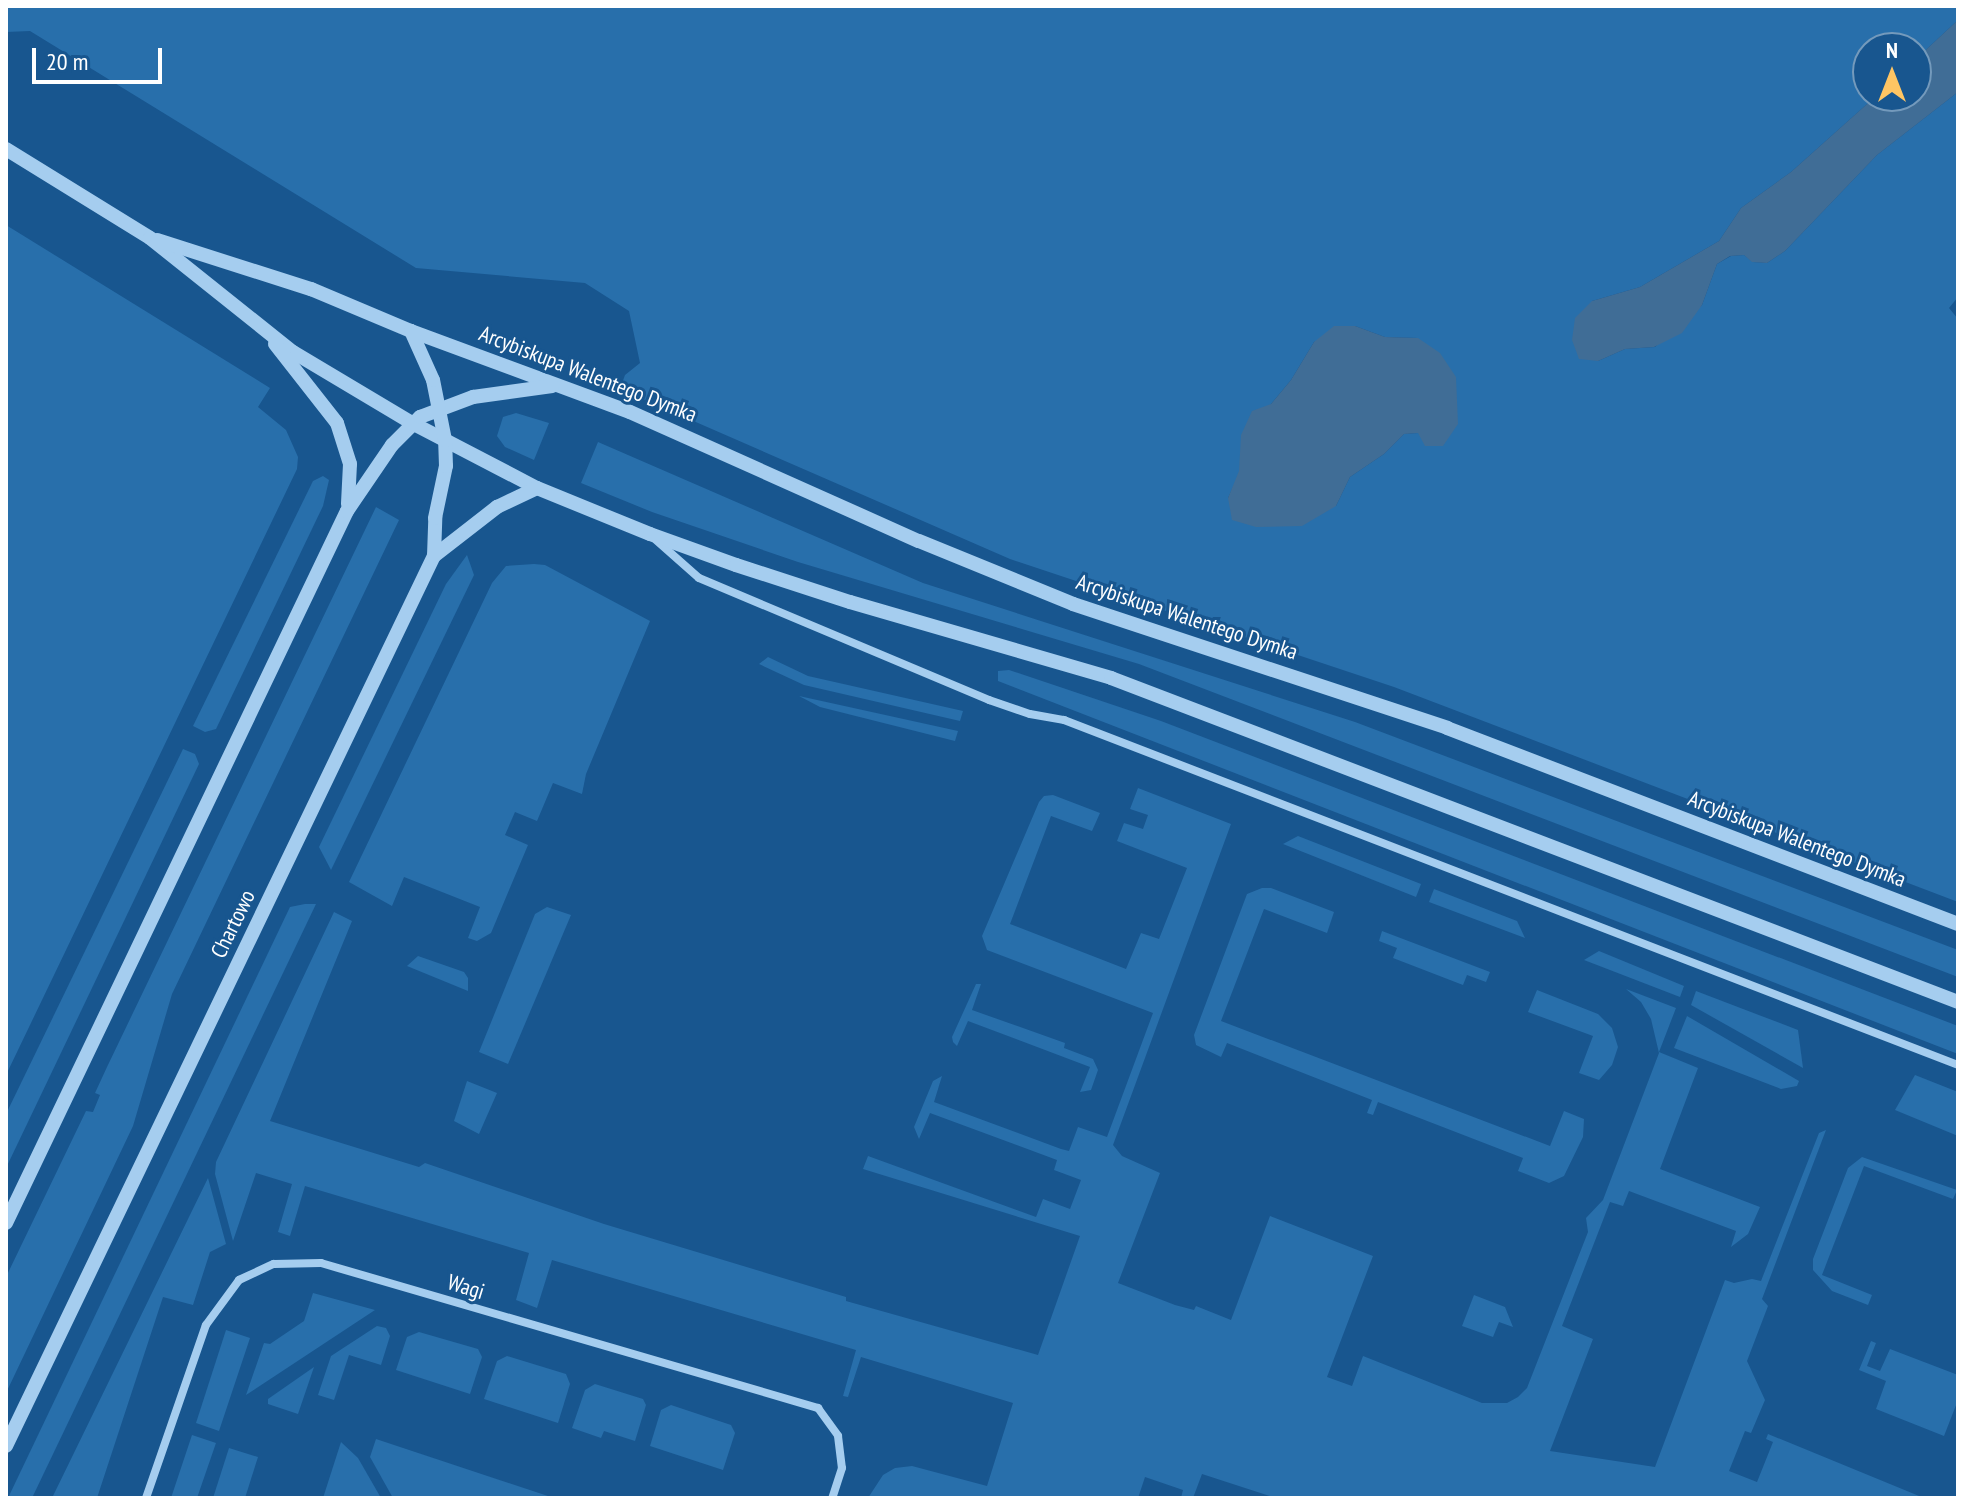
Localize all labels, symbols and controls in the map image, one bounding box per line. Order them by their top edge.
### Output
scale bar [36,32,166,82]
north arrow [1852,32,1932,112]
text: N [1886,36,1898,64]
text: 20 m [46,46,88,77]
street label: Arcybiskupa Walentego Dymka [475,320,701,428]
street label: Arcybiskupa Walentego Dymka [1073,569,1301,665]
street label: Arcybiskupa Walentego Dymka [1684,785,1910,893]
street label: Chartowo [205,886,261,962]
street label: Wagi [444,1269,488,1305]

